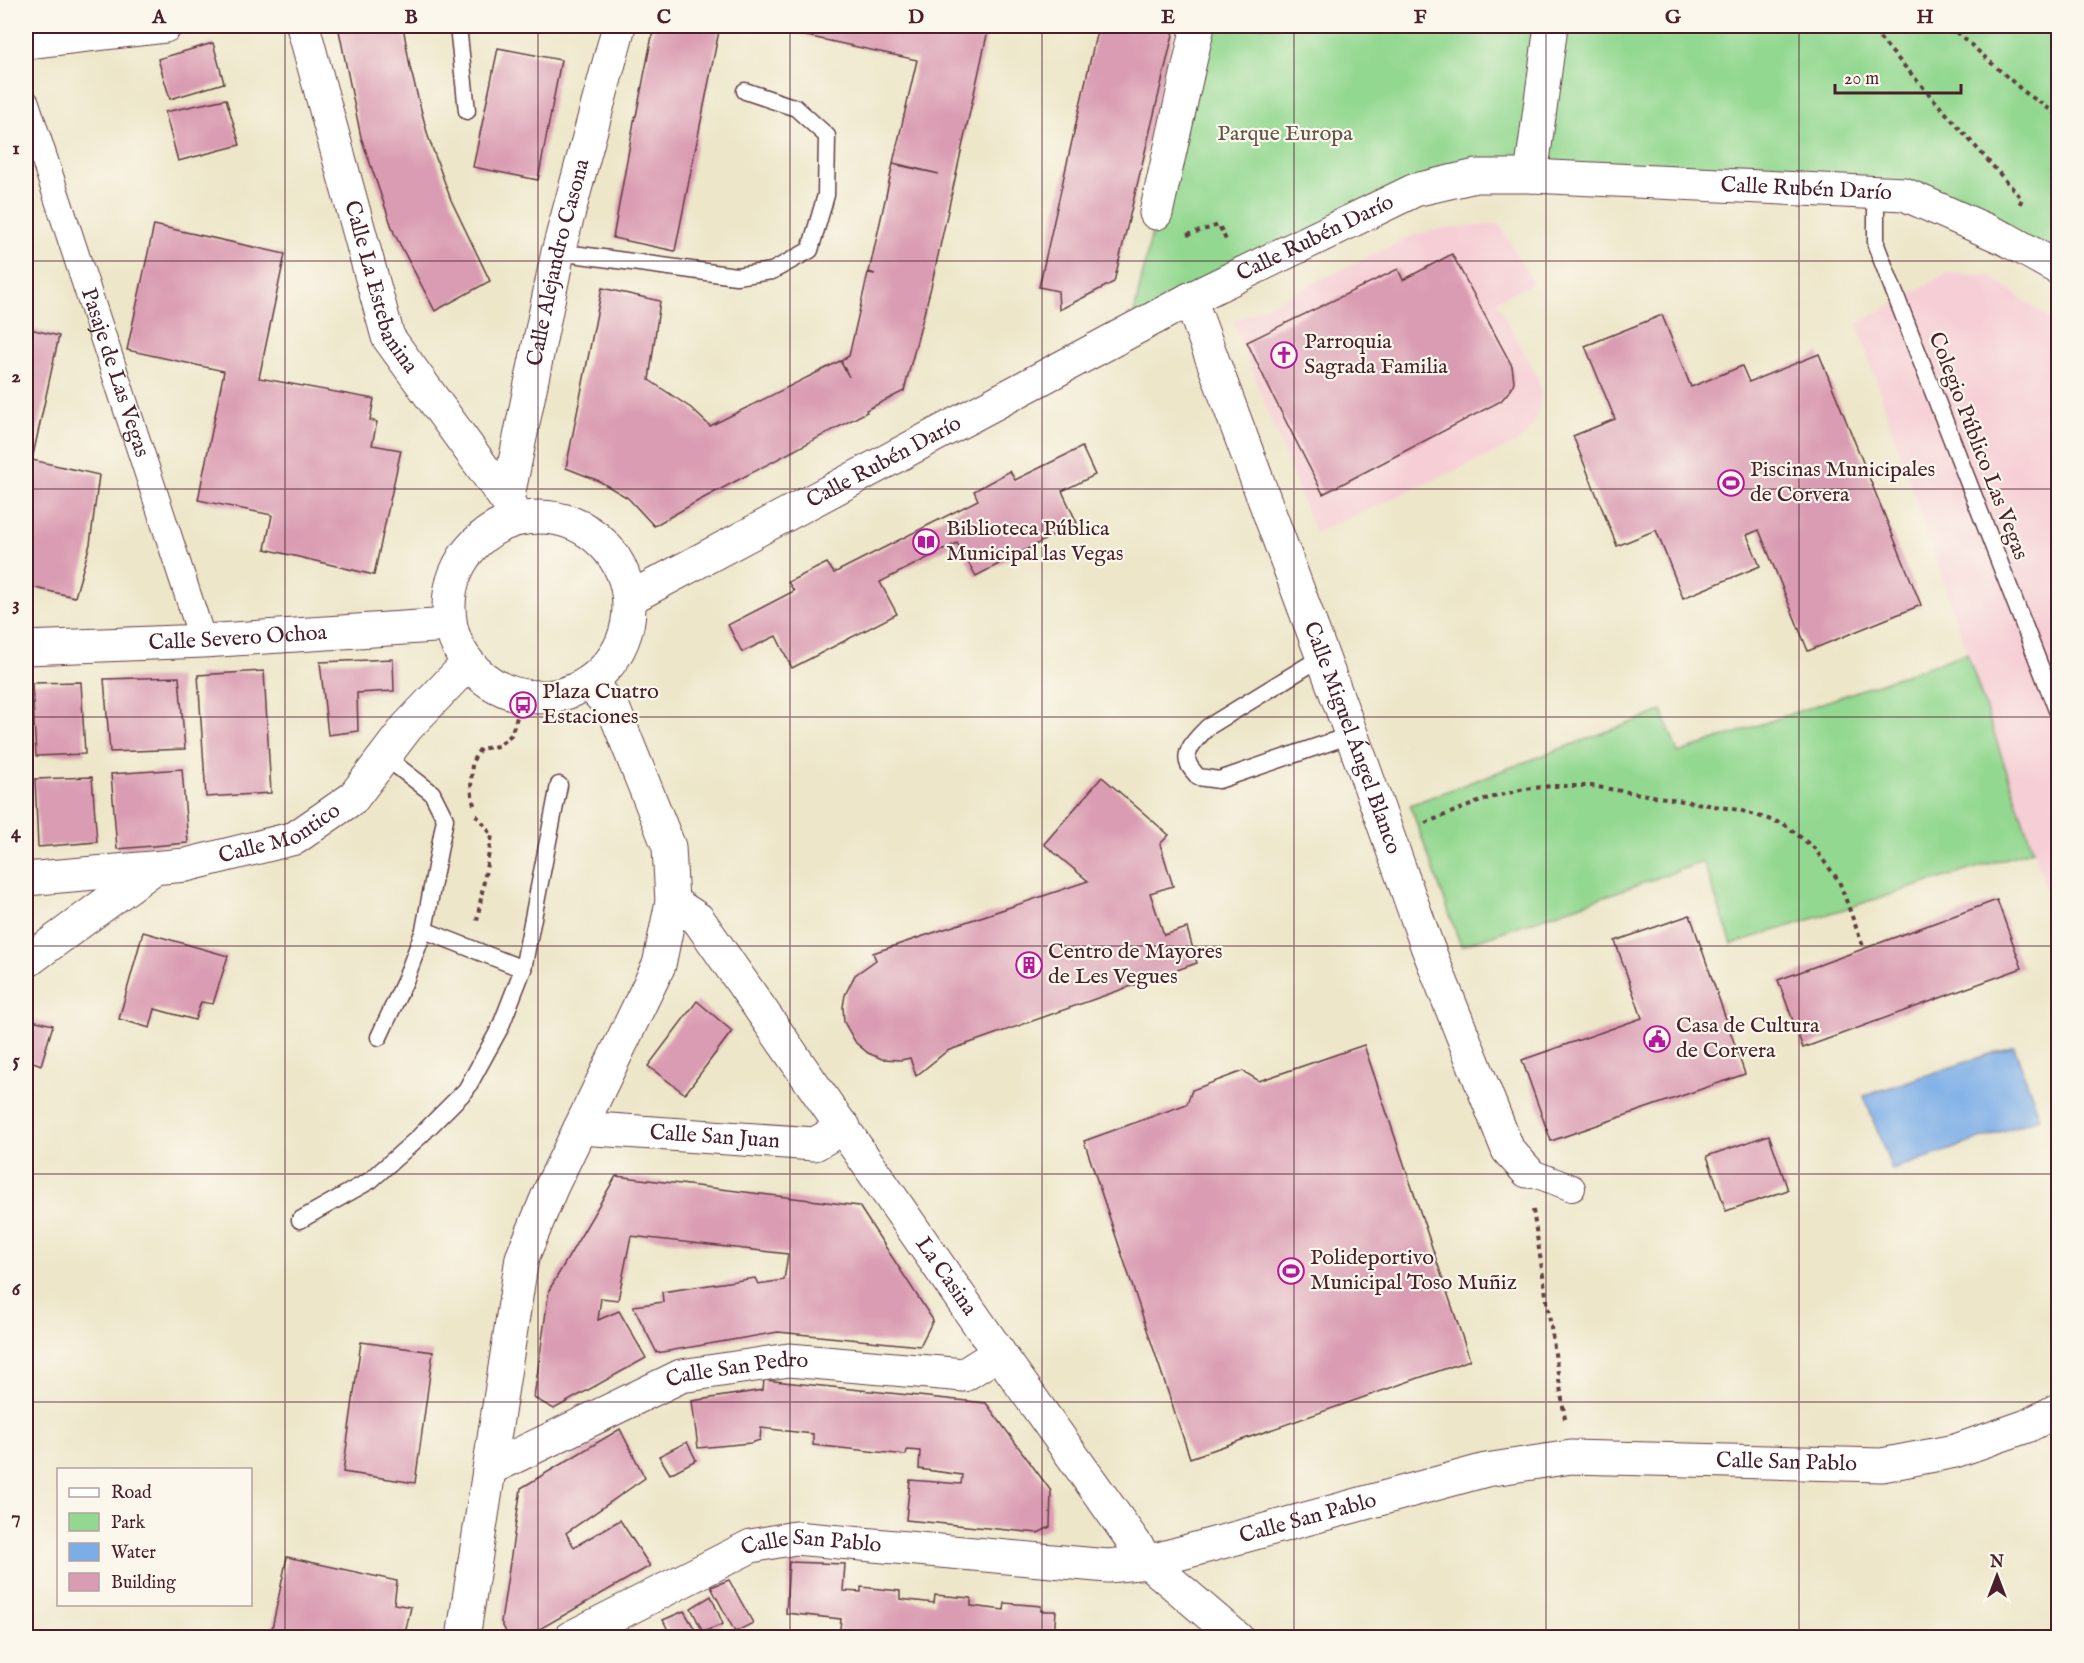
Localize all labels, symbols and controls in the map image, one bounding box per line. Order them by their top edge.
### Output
text: A [151,5,167,30]
text: B [404,5,418,30]
text: C [657,5,671,30]
text: D [908,5,924,30]
text: E [1161,5,1175,30]
text: F [1414,5,1427,30]
text: G [1665,5,1682,30]
text: H [1916,5,1934,30]
scale bar [1835,57,1961,95]
text: 20 m [1844,68,1879,91]
park label: Parque Europa [1217,120,1353,148]
text: 1 [12,136,20,161]
street label: Calle Alejandro Casona [521,155,597,369]
street label: Calle Rubén Darío [1720,171,1893,207]
street label: Calle Rubén Darío [1232,188,1399,288]
street label: Calle La Estebanina [337,197,424,380]
street label: Pasaje de Las Vegas [74,285,156,461]
place label: Parroquia Sagrada Familia [1304,328,1448,381]
street label: Colegio Público Las Vegas [1922,328,2034,564]
church icon: Parroquia Sagrada Familia [1269,340,1299,370]
text: 2 [11,364,21,389]
street label: Calle Rubén Darío [802,410,966,515]
place label: Piscinas Municipales de Corvera [1750,456,1935,509]
sports icon: Piscinas Municipales de Corvera [1716,468,1746,498]
place label: Biblioteca Pública Municipal las Vegas [946,515,1124,568]
library icon: Biblioteca Pública Municipal las Vegas [911,527,941,557]
text: 3 [12,592,20,617]
street label: Calle Miguel Ángel Blanco [1297,618,1407,858]
street label: Calle Severo Ochoa [148,619,328,657]
place label: Plaza Cuatro Estaciones [542,678,659,731]
bus stop icon: Plaza Cuatro Estaciones [508,690,538,720]
street label: Calle Montico [216,797,346,870]
text: 4 [11,820,22,845]
place label: Centro de Mayores de Les Vegues [1048,938,1223,991]
building icon: Centro de Mayores de Les Vegues [1014,950,1044,980]
place label: Casa de Cultura de Corvera [1676,1012,1820,1065]
public building icon: Casa de Cultura de Corvera [1642,1024,1672,1054]
text: 5 [12,1048,20,1073]
street label: Calle San Juan [649,1119,781,1156]
street label: La Casina [909,1231,983,1322]
place label: Polideportivo Municipal Toso Muñiz [1310,1244,1517,1297]
sports icon: Polideportivo Municipal Toso Muñiz [1276,1256,1306,1286]
text: 6 [12,1277,22,1302]
street label: Calle San Pedro [661,1346,810,1395]
street label: Calle San Pablo [1716,1447,1857,1478]
legend [57,1468,252,1606]
text: Road [111,1482,152,1505]
street label: Calle San Pablo [1236,1486,1380,1550]
text: 7 [11,1505,21,1530]
text: Park [111,1512,146,1535]
street label: Calle San Pablo [736,1524,883,1563]
text: Water [111,1542,156,1565]
north arrow [1967,1546,2027,1606]
text: N [1989,1553,2004,1573]
text: Building [111,1572,176,1595]

